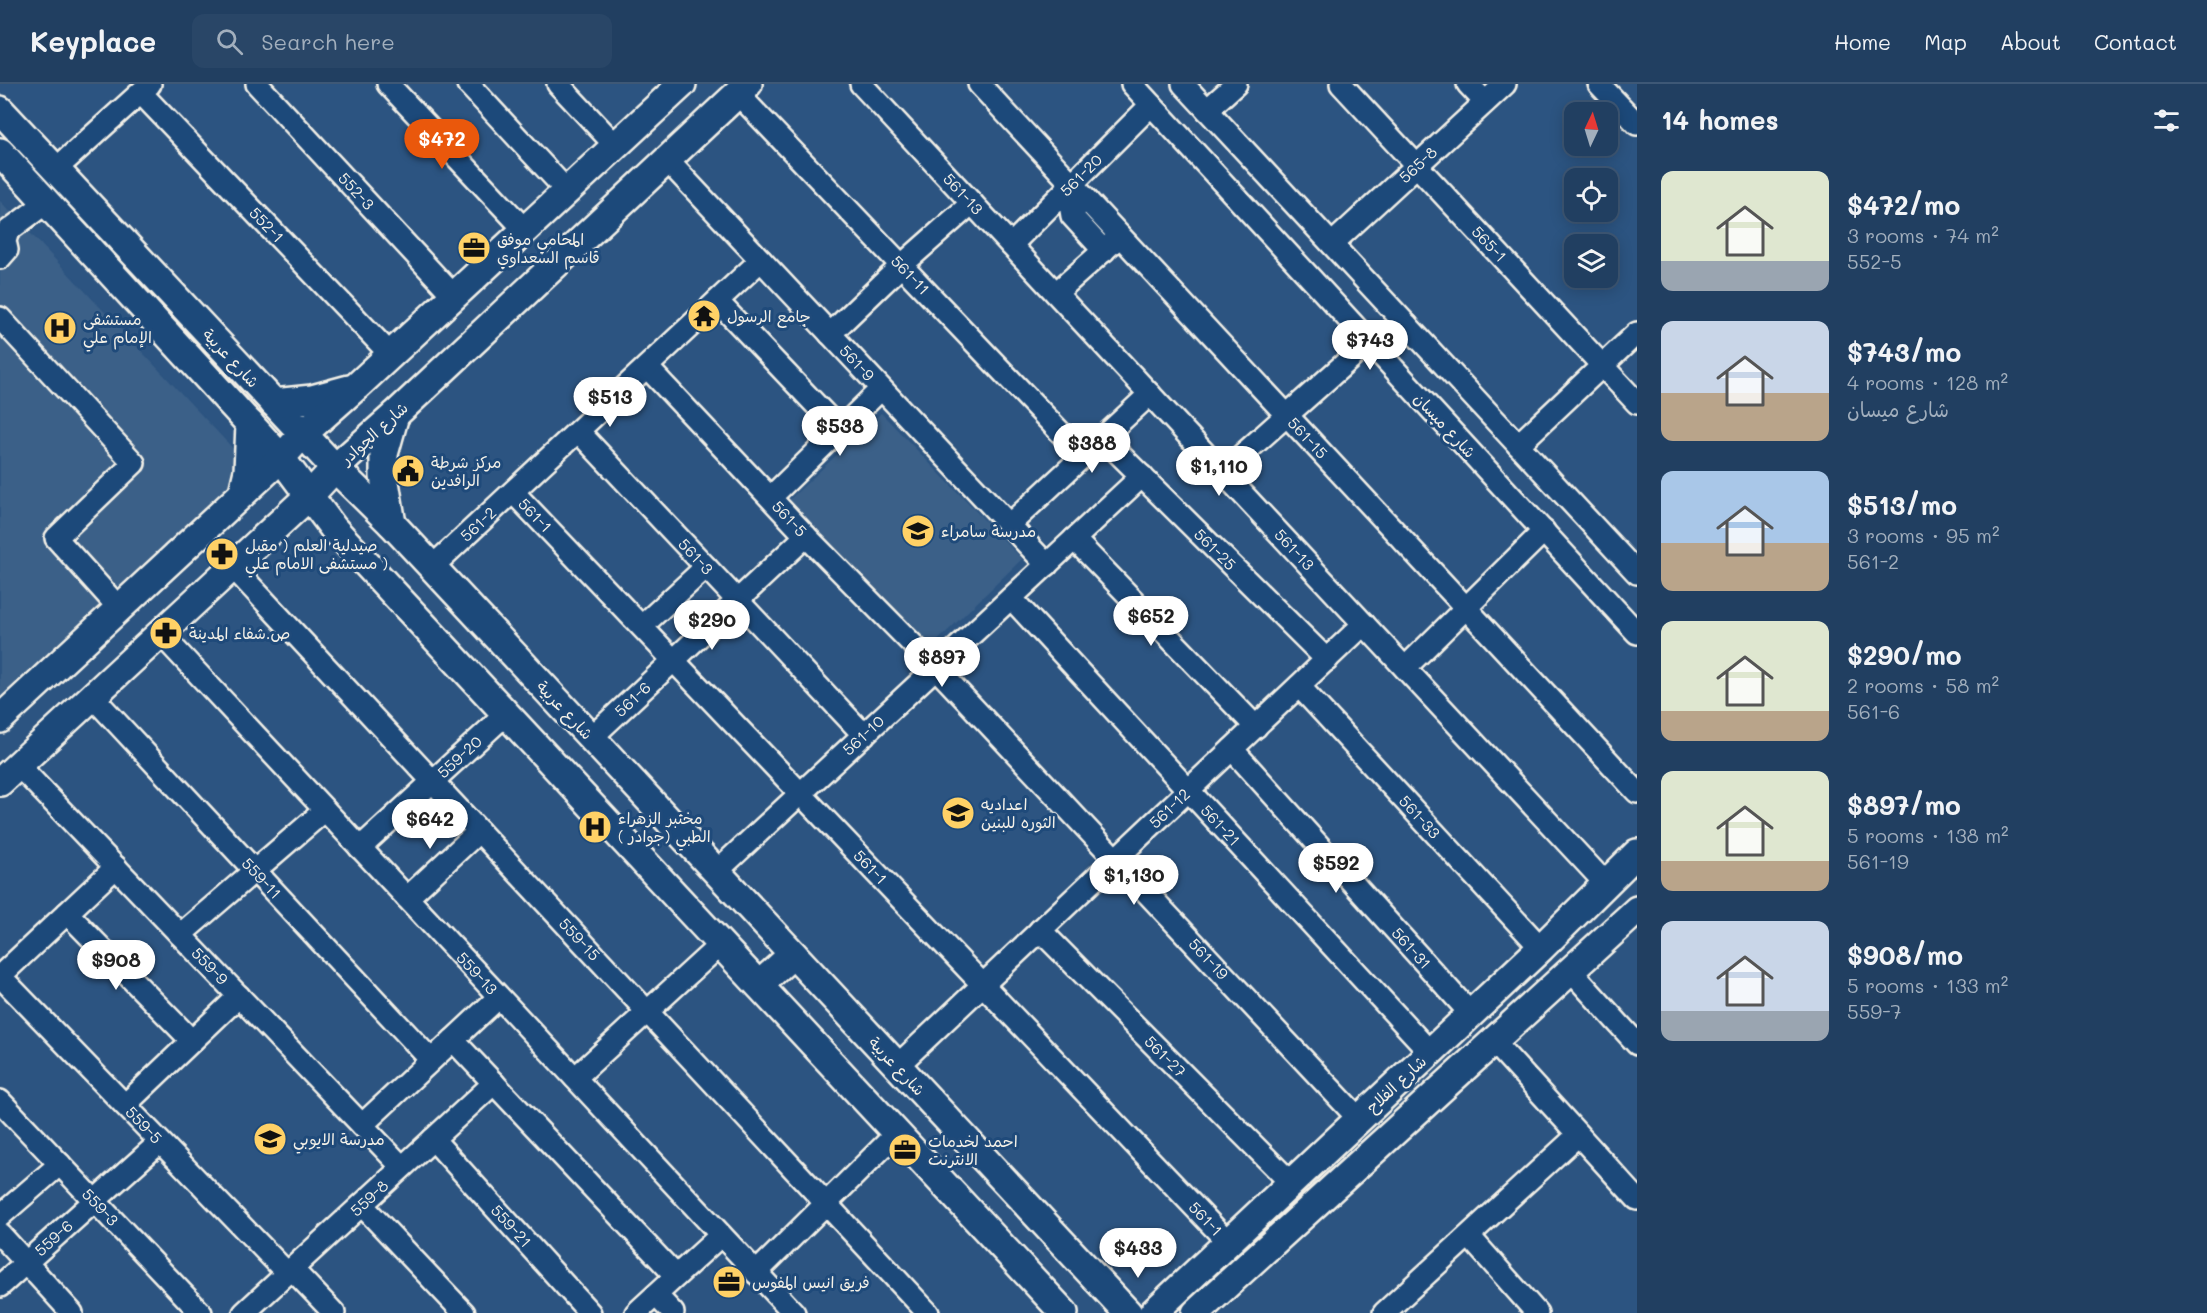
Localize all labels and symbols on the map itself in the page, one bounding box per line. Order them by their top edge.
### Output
north arrow [1564,102,1618,156]
pin: $472 [406,119,478,170]
street label: 565-8 [1394,141,1441,187]
street label: 561-20 [1055,149,1106,200]
street label: 552-3 [334,167,379,214]
street label: 561-13 [939,168,988,219]
street label: 552-1 [245,202,289,247]
street label: 565-1 [1468,221,1512,266]
place label: المحامي موفق قاسم السعداوي [497,228,600,270]
office icon: المحامي موفق قاسم السعداوي [456,230,492,266]
street label: 561-11 [887,250,935,299]
temple icon: جامع الرسول [686,298,722,334]
place label: جامع الرسول [727,305,811,328]
place label: مستشفى الإمام علي [83,308,152,352]
hospital icon: مستشفى الإمام علي [42,310,78,346]
pin: $743 [1334,320,1406,371]
street label: شارع عربية [197,324,264,393]
street label: 561-9 [835,340,880,385]
pin: $513 [574,377,646,428]
street label: شارع ميسان [1408,388,1481,463]
street label: شارع الچوادر [334,397,413,471]
pin: $538 [804,406,876,457]
street label: 561-15 [1284,412,1333,463]
pin: $388 [1056,423,1128,474]
pin: $1,110 [1170,446,1268,497]
place label: مركز شرطة الرافدين [431,451,501,490]
public building icon: مركز شرطة الرافدين [390,453,426,489]
street label: 561-1 [514,493,557,537]
street label: 561-5 [768,496,812,541]
street label: 561-2 [455,502,500,546]
school or university icon: مدرسة سامراء [900,513,936,549]
place label: مدرسة سامراء [941,520,1036,541]
street label: 561-25 [1190,523,1241,574]
street label: 561-13 [1270,524,1319,574]
street label: 561-3 [674,533,718,579]
place label: صيدلية العلم ( مقبل مستشفى الامام علي ) [245,534,388,578]
pharmacy icon: صيدلية العلم ( مقبل مستشفى الامام علي ) [204,536,240,572]
pin: $652 [1115,596,1187,647]
pin: $290 [676,600,748,651]
pharmacy icon: ص.شفاء المدينة [148,615,184,651]
place label: ص.شفاء المدينة [189,622,290,643]
pin: $897 [906,637,978,688]
street label: شارع عربية [531,676,598,745]
street label: 561-6 [609,676,655,721]
street label: 561-10 [837,710,888,759]
street label: 559-20 [432,730,486,782]
street label: 561-12 [1144,783,1194,832]
street label: 561-33 [1395,790,1445,843]
place label: اعداديه الثوره للبنين [981,793,1056,833]
school or university icon: اعداديه الثوره للبنين [940,795,976,831]
pin: $642 [394,799,466,850]
street label: 561-21 [1197,800,1245,850]
place label: مختبر الزهراء الطبي (جوادر ) [618,807,711,851]
hospital icon: مختبر الزهراء الطبي (جوادر ) [577,809,613,845]
pin: $592 [1300,843,1372,894]
street label: 561-1 [849,845,892,888]
street label: 559-11 [238,853,287,903]
pin: $1,130 [1085,855,1183,906]
street label: 559-15 [555,913,605,965]
street label: 561-31 [1387,922,1436,973]
street label: 561-19 [1185,933,1234,984]
pin: $908 [80,940,152,991]
street label: 559-9 [187,942,233,989]
street label: 559-13 [452,947,503,999]
street label: 561-27 [1140,1031,1191,1081]
street label: شارع عربية [863,1032,930,1101]
street label: شارع الفلاح [1361,1050,1432,1118]
street label: 559-5 [121,1101,167,1148]
school or university icon: مدرسة الايوبي [252,1121,288,1157]
place label: مدرسة الايوبي [293,1128,385,1154]
place label: احمد لخدمات الانترنت [928,1130,1018,1169]
office icon: احمد لخدمات الانترنت [887,1132,923,1168]
street label: 559-8 [345,1175,393,1220]
street label: 559-3 [78,1183,124,1230]
street label: 561-1 [1185,1197,1228,1240]
street label: 559-21 [487,1200,537,1251]
street label: 559-6 [30,1215,77,1260]
pin: $433 [1102,1228,1174,1279]
office icon: فريق انيس المفوس [711,1264,747,1300]
place label: فريق انيس المفوس [752,1271,870,1293]

